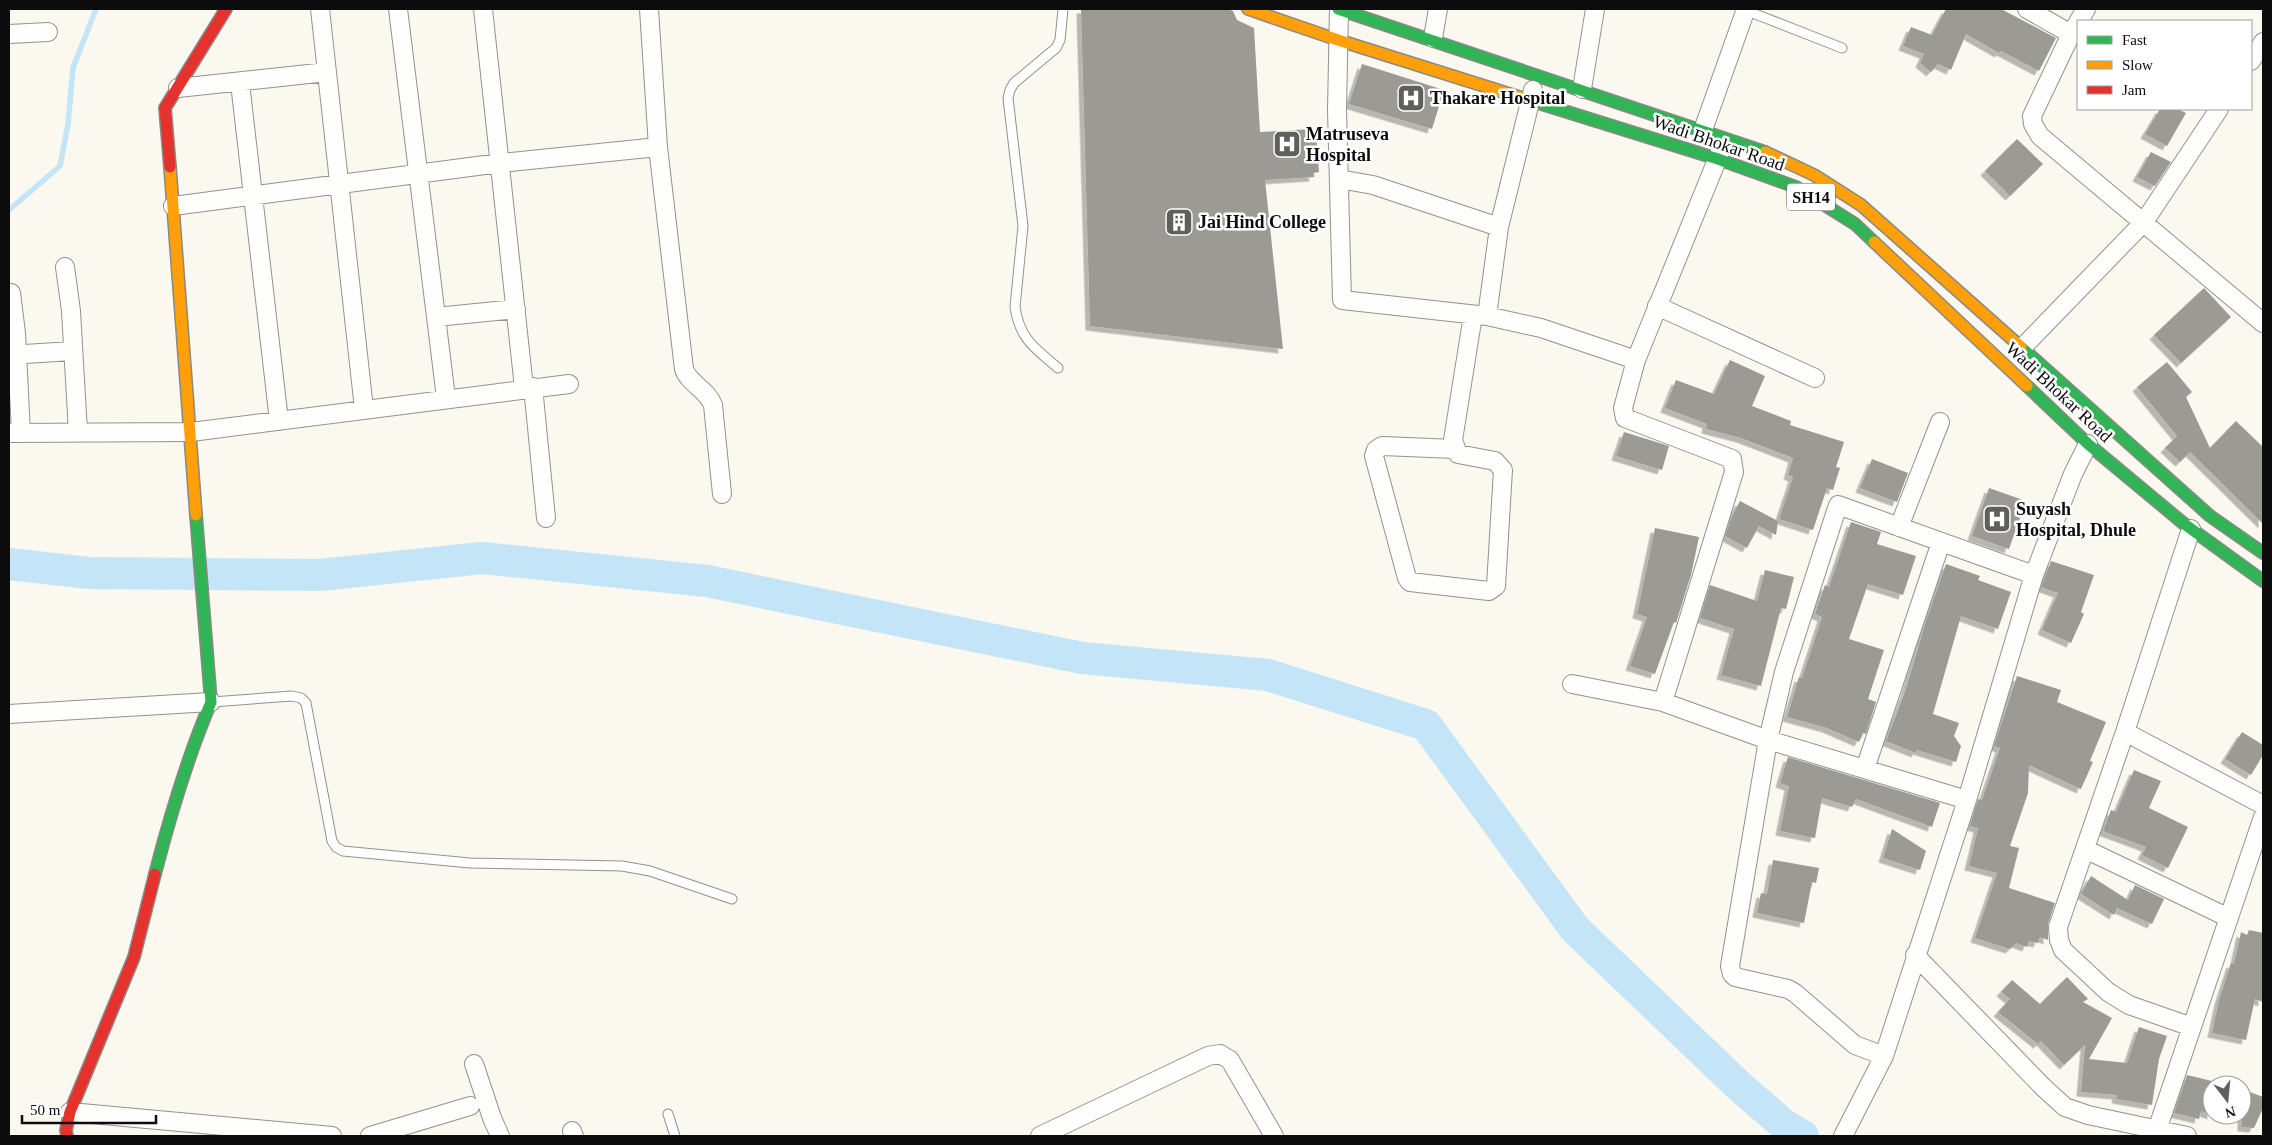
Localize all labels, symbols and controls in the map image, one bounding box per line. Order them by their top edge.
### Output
legend [2077,20,2252,110]
text: Fast [2122,32,2148,48]
text: Slow [2122,57,2153,73]
text: Jam [2122,82,2146,98]
hospital icon: Thakare Hospital [1396,83,1426,113]
place label: Thakare Hospital [1430,88,1565,108]
street label: Wadi Bhokar Road [1651,111,1787,175]
place label: Matruseva Hospital [1306,124,1389,165]
hospital icon: Matruseva Hospital [1272,129,1302,159]
road number: SH14 [1787,183,1835,210]
building icon: Jai Hind College [1164,207,1194,237]
place label: Jai Hind College [1198,212,1326,232]
street label: Wadi Bhokar Road [2002,338,2116,446]
place label: Suyash Hospital, Dhule [2016,499,2136,540]
hospital icon: Suyash Hospital, Dhule [1982,504,2012,534]
north arrow [2202,1075,2252,1125]
scale bar [22,1092,156,1124]
text: 50 m [30,1102,61,1118]
text: N [2224,1103,2237,1121]

